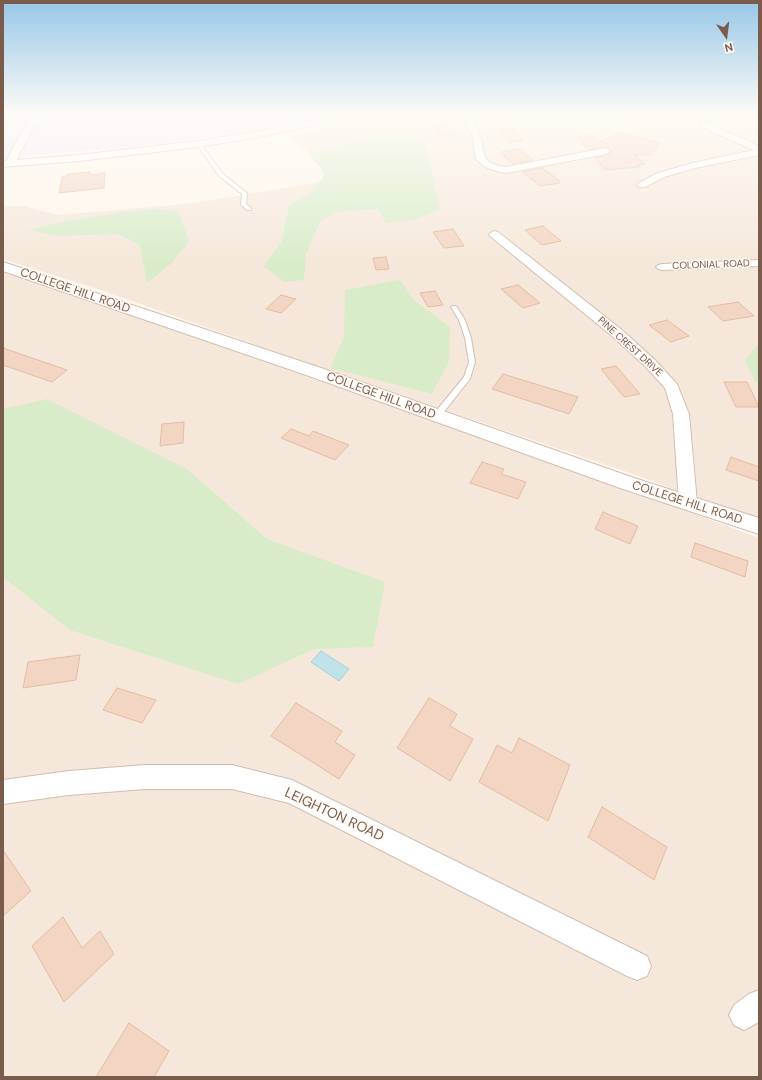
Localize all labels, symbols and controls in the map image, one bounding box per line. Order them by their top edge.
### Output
north arrow [706,16,746,56]
text: N [723,40,734,55]
street label: COLONIAL ROAD [672,258,750,272]
street label: COLLEGE HILL ROAD [18,265,132,317]
street label: PINE CREST DRIVE [595,315,665,379]
street label: COLLEGE HILL ROAD [324,370,438,422]
street label: COLLEGE HILL ROAD [630,478,744,528]
street label: LEIGHTON ROAD [282,785,386,845]

